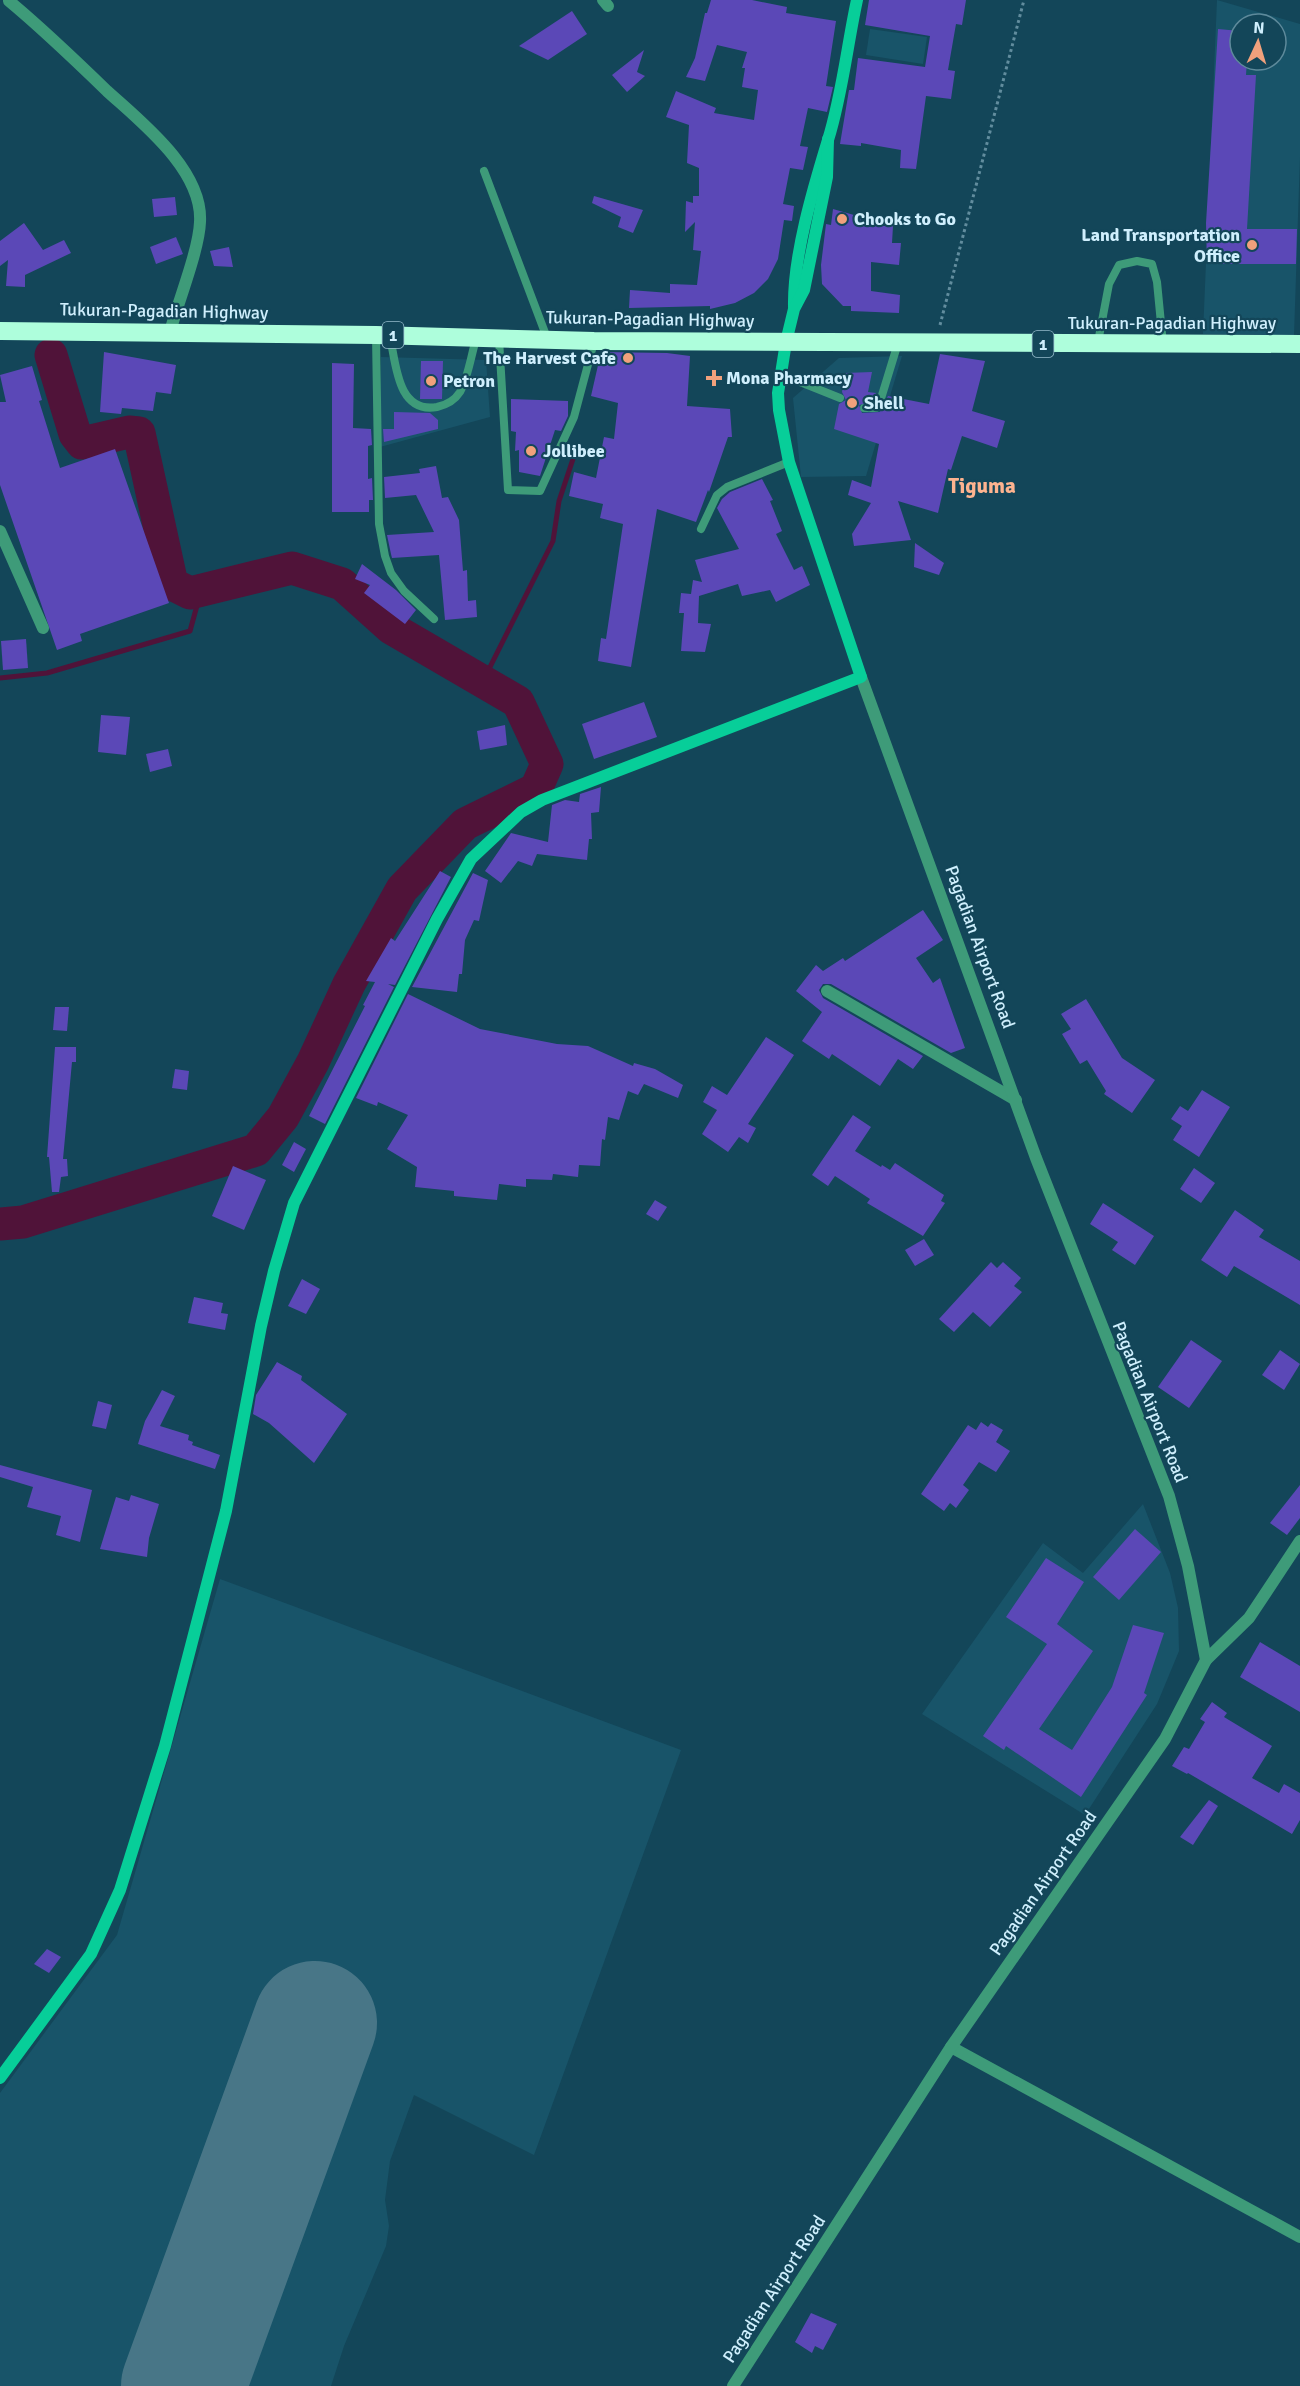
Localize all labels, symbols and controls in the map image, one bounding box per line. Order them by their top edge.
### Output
north arrow [1228,12,1288,72]
text: N [1253,18,1265,38]
place label: Chooks to Go [854,208,956,230]
marker: Chooks to Go [835,212,849,226]
place label: Land Transportation Office [1081,224,1240,267]
marker: Land Transportation Office [1245,238,1259,252]
street label: Tukuran-Pagadian Highway [60,298,269,324]
street label: Tukuran-Pagadian Highway [546,306,755,332]
street label: Tukuran-Pagadian Highway [1068,312,1277,334]
road number: 1 [382,322,404,348]
road number: 1 [1032,331,1054,357]
place label: The Harvest Cafe [483,347,616,369]
marker: The Harvest Cafe [621,351,635,365]
place label: Mona Pharmacy [726,367,851,389]
place label: Petron [443,370,495,392]
marker: Mona Pharmacy [707,371,721,385]
marker: Petron [424,374,438,388]
place label: Shell [864,392,904,414]
marker: Shell [845,396,859,410]
place label: Jollibee [543,440,605,462]
marker: Jollibee [524,444,538,458]
district label: Tiguma [948,473,1016,499]
street label: Pagadian Airport Road [940,862,1020,1032]
street label: Pagadian Airport Road [1108,1318,1192,1486]
street label: Pagadian Airport Road [985,1806,1101,1960]
street label: Pagadian Airport Road [718,2211,830,2367]

